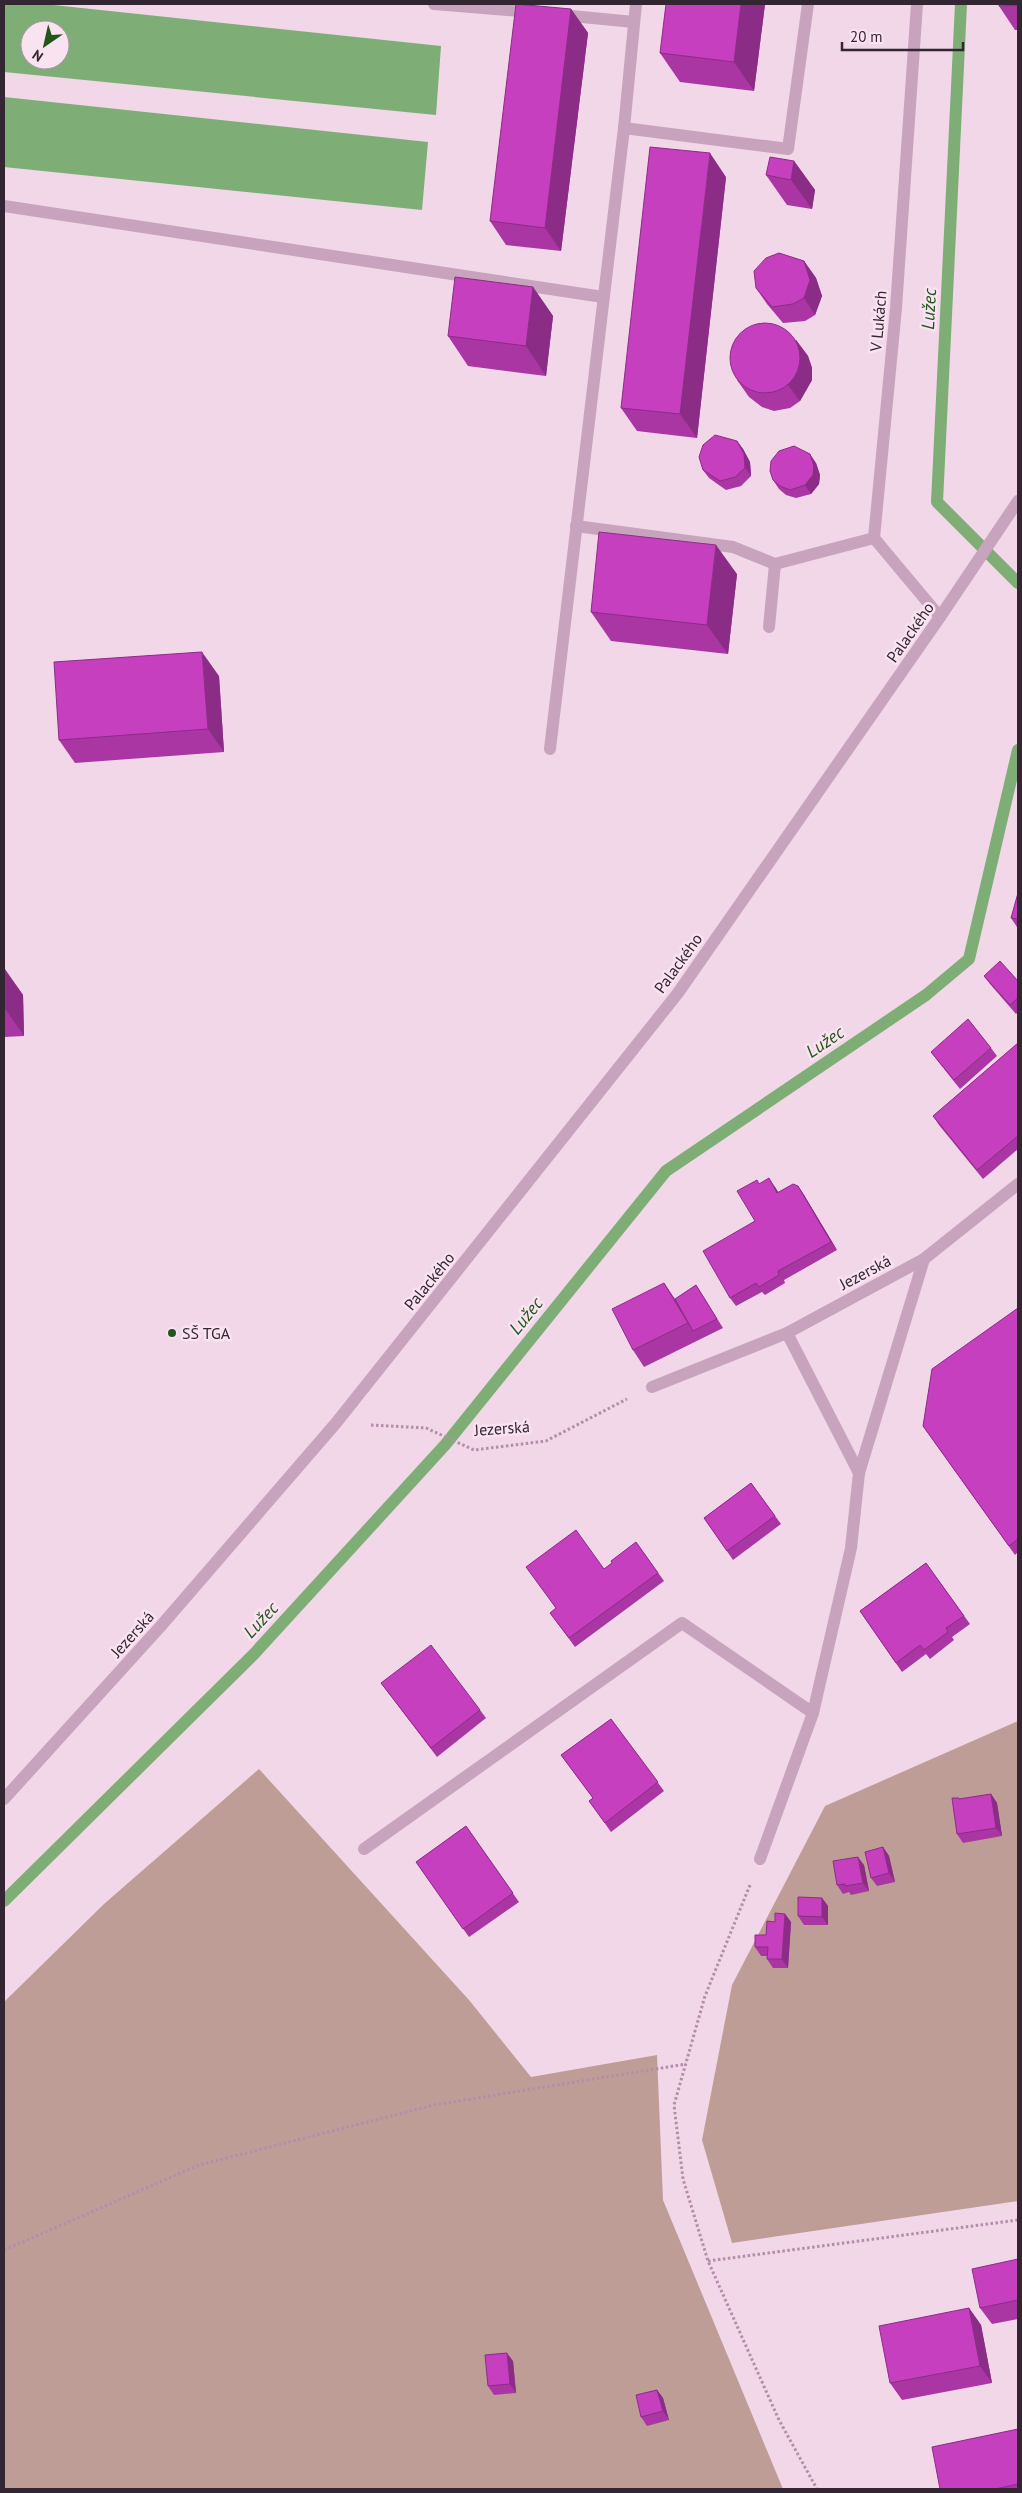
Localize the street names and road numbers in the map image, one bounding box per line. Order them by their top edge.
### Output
street label: V Lukách [865,290,891,353]
street label: Palackého [882,598,938,666]
street label: Palackého [650,929,706,997]
street label: Palackého [399,1248,459,1314]
street label: Jezerská [835,1250,894,1294]
street label: Jezerská [473,1416,530,1440]
street label: Jezerská [105,1607,158,1662]

